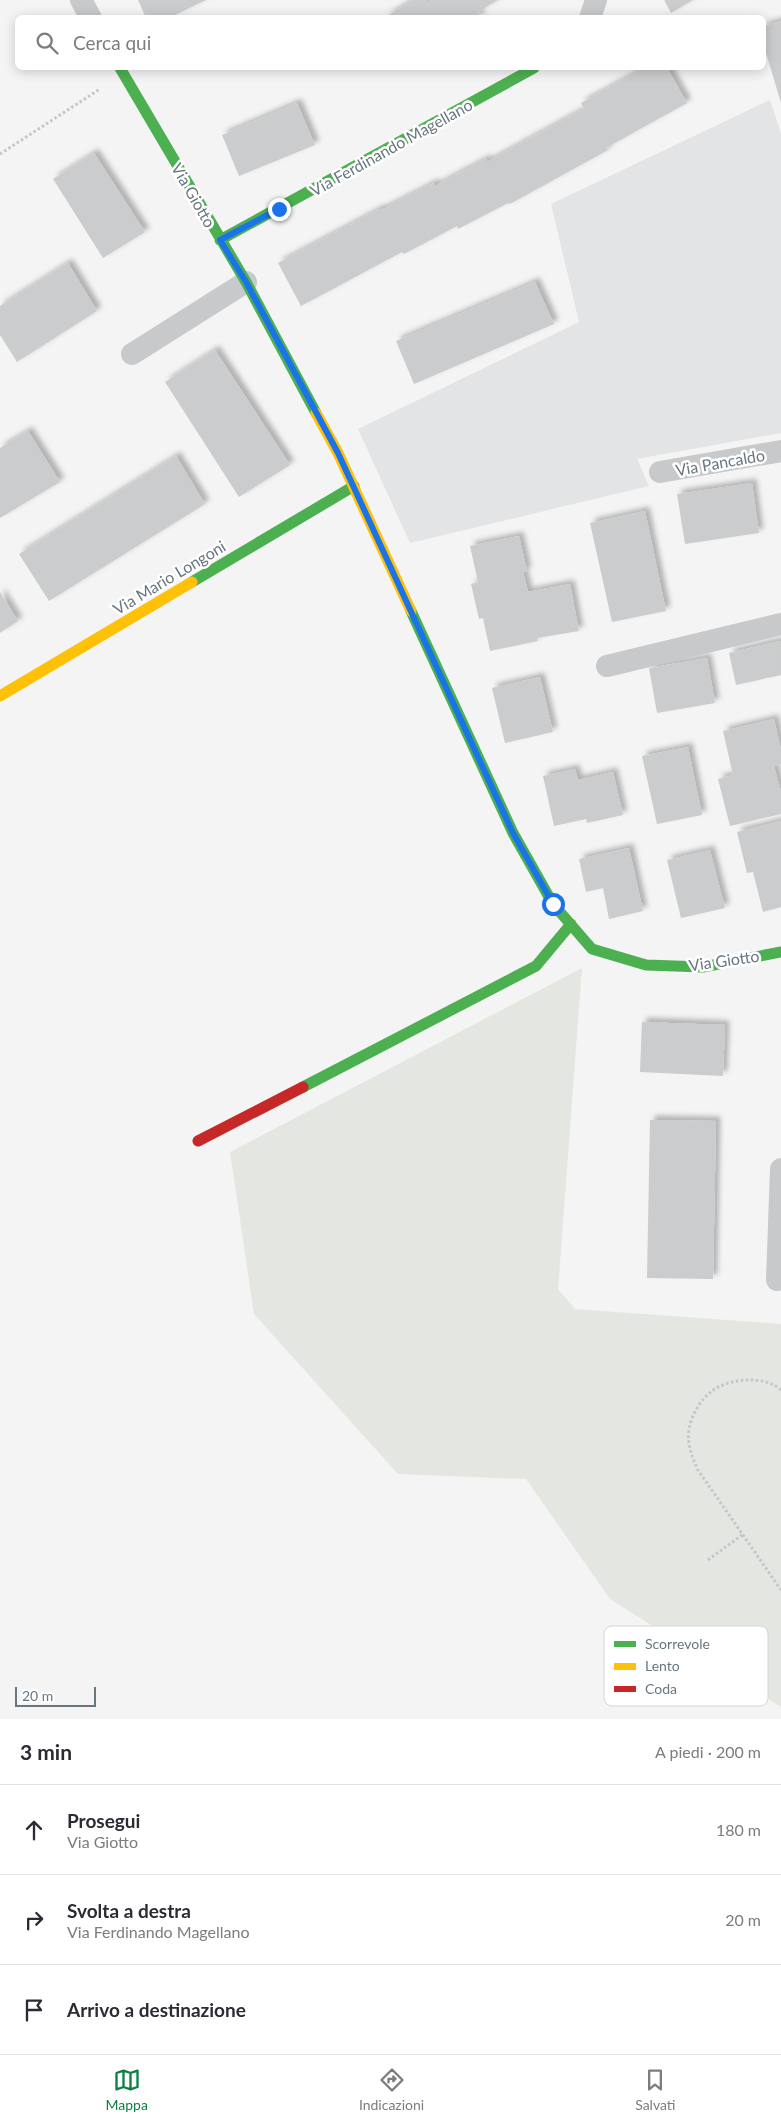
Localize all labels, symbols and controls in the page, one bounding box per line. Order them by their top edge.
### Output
search box [15,15,766,70]
icon: search [33,29,61,57]
text: Cerca qui [73,31,151,54]
street label: Via Ferdinando Magellano [307,94,475,200]
street label: Via Giotto [168,159,220,231]
route end [268,198,291,221]
street label: Via Pancaldo [674,445,766,479]
street label: Via Mario Longoni [109,536,229,618]
route start [542,893,565,916]
street label: Via Giotto [687,946,761,974]
legend [604,1626,768,1706]
text: Scorrevole [645,1635,710,1652]
text: Lento [645,1657,680,1674]
text: Coda [645,1680,677,1697]
scale bar [15,1684,96,1707]
text: 20 m [22,1687,53,1704]
text: 3 min [20,1739,72,1764]
text: A piedi · 200 m [655,1742,761,1761]
text: Prosegui [67,1809,140,1832]
icon: ahead [20,1816,48,1844]
text: 180 m [716,1820,761,1839]
text: Via Giotto [67,1832,138,1851]
text: Svolta a destra [67,1899,191,1922]
icon: right [20,1906,48,1934]
text: 20 m [725,1910,761,1929]
text: Via Ferdinando Magellano [67,1922,249,1941]
icon: arrive [20,1996,48,2024]
text: Arrivo a destinazione [67,1998,246,2021]
tab: Mappa [105,2066,148,2113]
tab: Indicazioni [359,2066,424,2113]
tab: Salvati [635,2066,675,2113]

